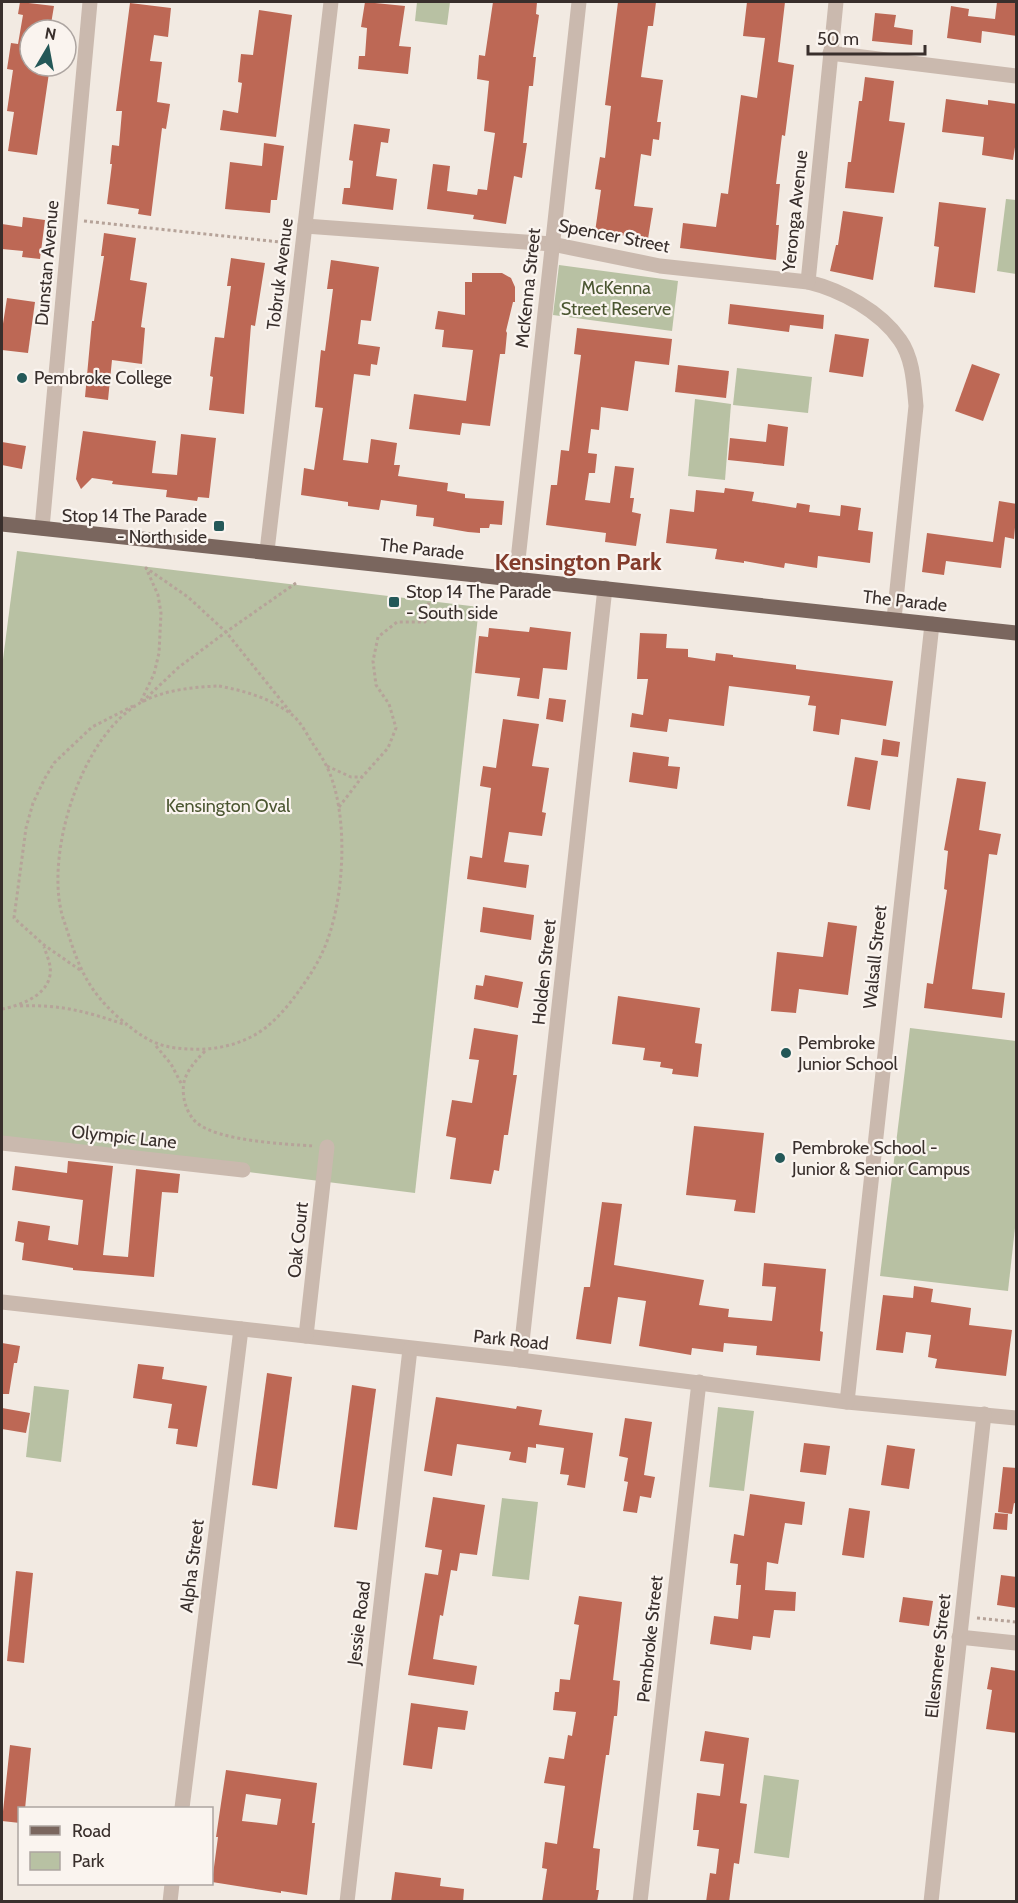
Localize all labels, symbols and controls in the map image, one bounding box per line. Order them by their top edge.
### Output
north arrow [18,18,78,78]
scale bar [808,18,925,56]
text: N [43,23,58,44]
text: 50 m [817,28,859,50]
street label: Yeronga Avenue [778,149,812,274]
street label: Dunstan Avenue [31,199,63,327]
street label: Spencer Street [556,214,672,258]
street label: Tobruk Avenue [262,217,298,331]
street label: McKenna Street [511,227,545,349]
park label: McKenna Street Reserve [561,277,671,320]
place label: Pembroke College [34,367,172,389]
marker: Pembroke College [15,371,29,385]
place label: Stop 14 The Parade - North side [62,505,207,548]
marker: Stop 14 The Parade - North side [212,519,226,533]
street label: The Parade [379,534,465,564]
district label: Kensington Park [494,547,662,576]
place label: Stop 14 The Parade - South side [406,581,551,624]
street label: The Parade [862,586,948,616]
marker: Stop 14 The Parade - South side [387,595,401,609]
park label: Kensington Oval [166,795,291,817]
street label: Walsall Street [859,904,891,1010]
street label: Holden Street [528,918,560,1026]
place label: Pembroke Junior School [797,1032,899,1075]
marker: Pembroke Junior School [779,1046,793,1060]
street label: Olympic Lane [70,1121,178,1153]
place label: Pembroke School - Junior & Senior Campus [791,1137,970,1180]
marker: Pembroke School - Junior & Senior Campus [773,1151,787,1165]
street label: Oak Court [283,1201,313,1279]
street label: Park Road [472,1325,550,1355]
street label: Alpha Street [175,1518,209,1614]
street label: Pembroke Street [632,1574,668,1704]
street label: Jessie Road [343,1580,375,1667]
street label: Ellesmere Street [921,1593,955,1719]
legend [18,1807,213,1885]
text: Road [72,1820,111,1842]
text: Park [72,1850,105,1872]

